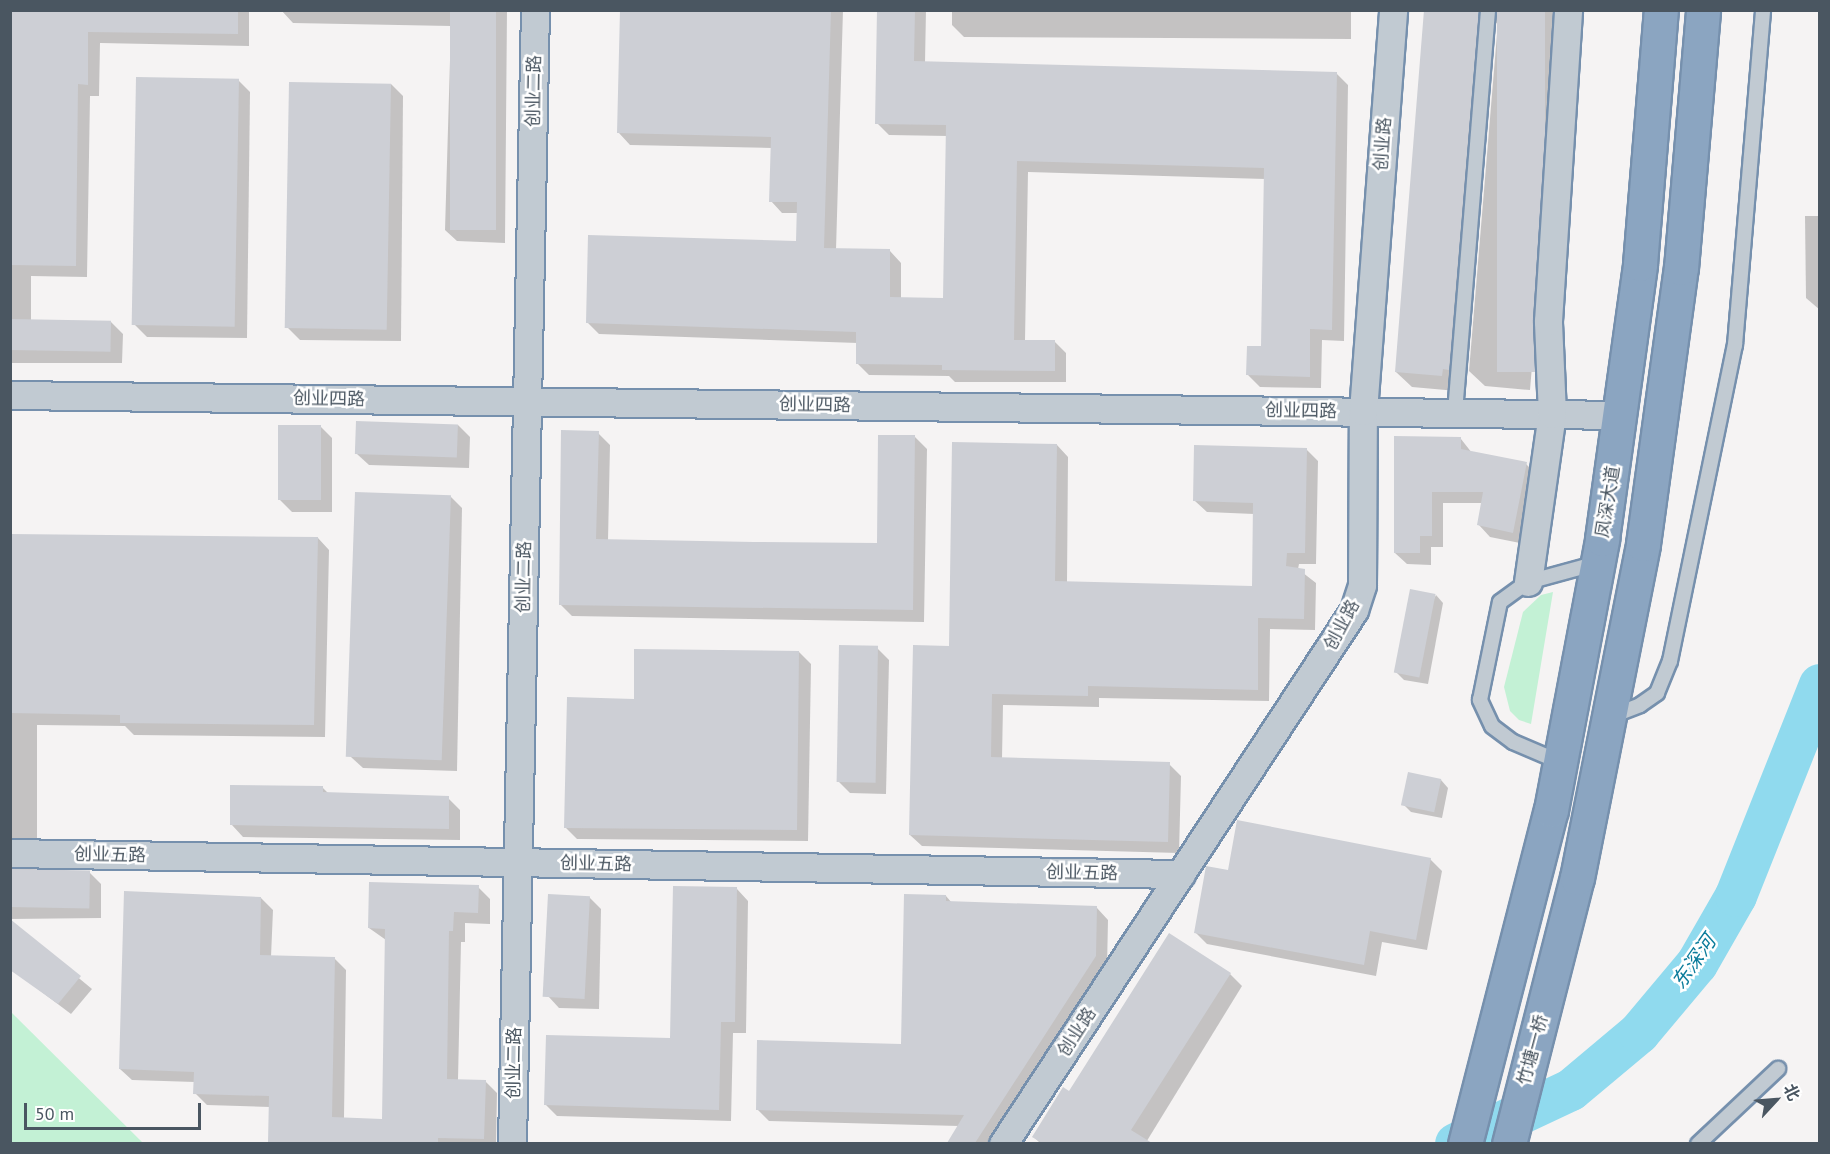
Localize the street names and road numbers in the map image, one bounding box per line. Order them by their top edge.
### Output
street label: 创业二路 [523,55,545,127]
street label: 创业路 [1370,116,1396,172]
street label: 创业四路 [293,388,365,410]
street label: 创业四路 [779,394,851,416]
street label: 创业四路 [1265,400,1337,422]
street label: 凤深大道 [1592,465,1624,539]
street label: 创业二路 [513,541,535,613]
street label: 创业路 [1320,596,1364,654]
street label: 创业五路 [74,844,146,866]
street label: 创业五路 [560,853,632,875]
street label: 创业五路 [1046,862,1118,884]
street label: 创业路 [1053,1003,1101,1061]
street label: 竹塘一桥 [1513,1012,1553,1088]
street label: 创业二路 [503,1027,525,1099]

